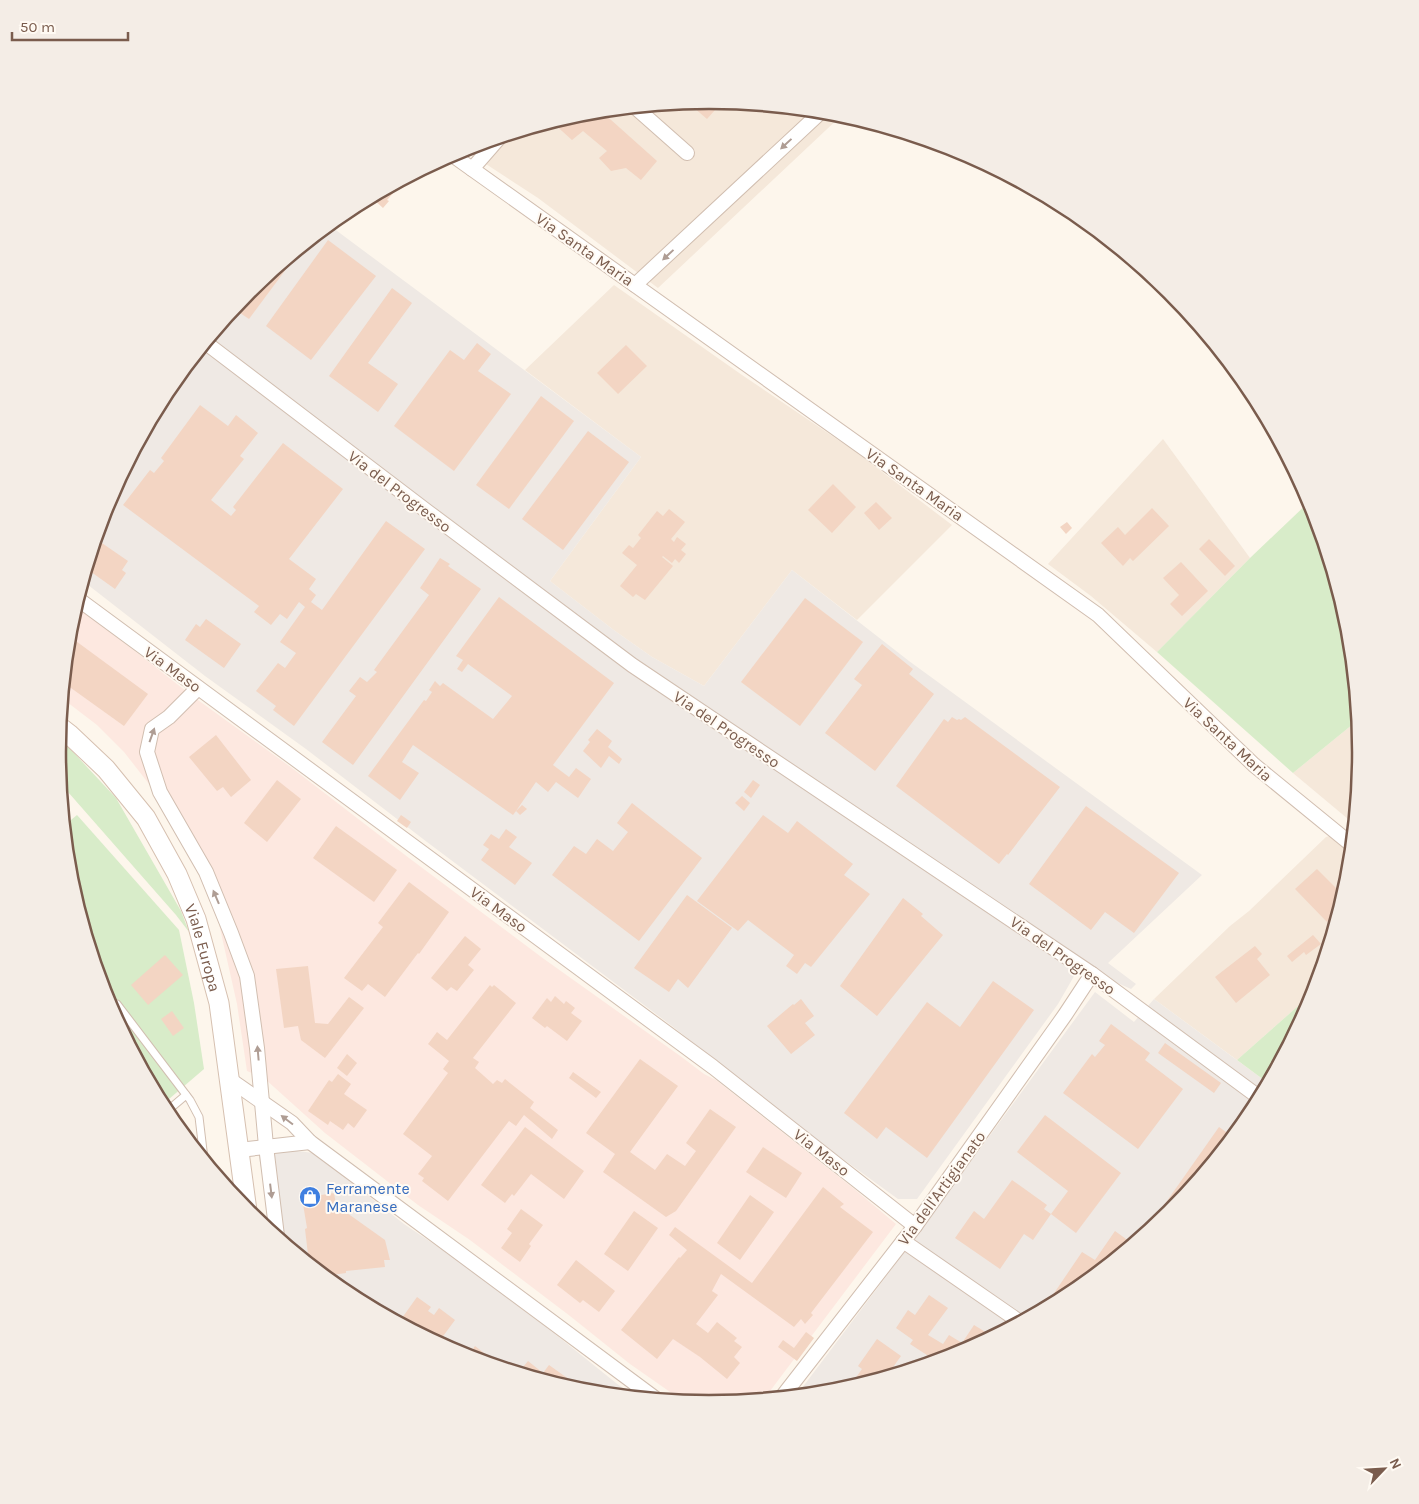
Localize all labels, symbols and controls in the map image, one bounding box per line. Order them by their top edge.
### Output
scale bar [12,10,129,42]
text: 50 m [20,18,55,36]
one-way arrow [781,138,793,150]
street label: Via Santa Maria [532,209,637,290]
one-way arrow [662,249,674,261]
street label: Via Santa Maria [862,444,967,525]
street label: Via del Progresso [344,446,455,536]
street label: Via Maso [140,642,205,696]
street label: Via del Progresso [670,687,784,772]
street label: Via Santa Maria [1179,693,1276,785]
one-way arrow [148,727,156,742]
street label: Via Maso [466,882,531,936]
one-way arrow [212,890,220,904]
street label: Viale Europa [181,901,224,994]
street label: Via del Progresso [1006,912,1119,999]
one-way arrow [254,1045,262,1061]
one-way arrow [280,1115,294,1125]
street label: Via Maso [790,1125,854,1180]
street label: Via dell'Artigianato [894,1127,989,1249]
place label: Ferramente Maranese [326,1179,410,1216]
one-way arrow [267,1183,275,1199]
shop icon: Ferramente Maranese [298,1185,322,1209]
north arrow [1359,1444,1409,1494]
text: N [1386,1456,1405,1472]

